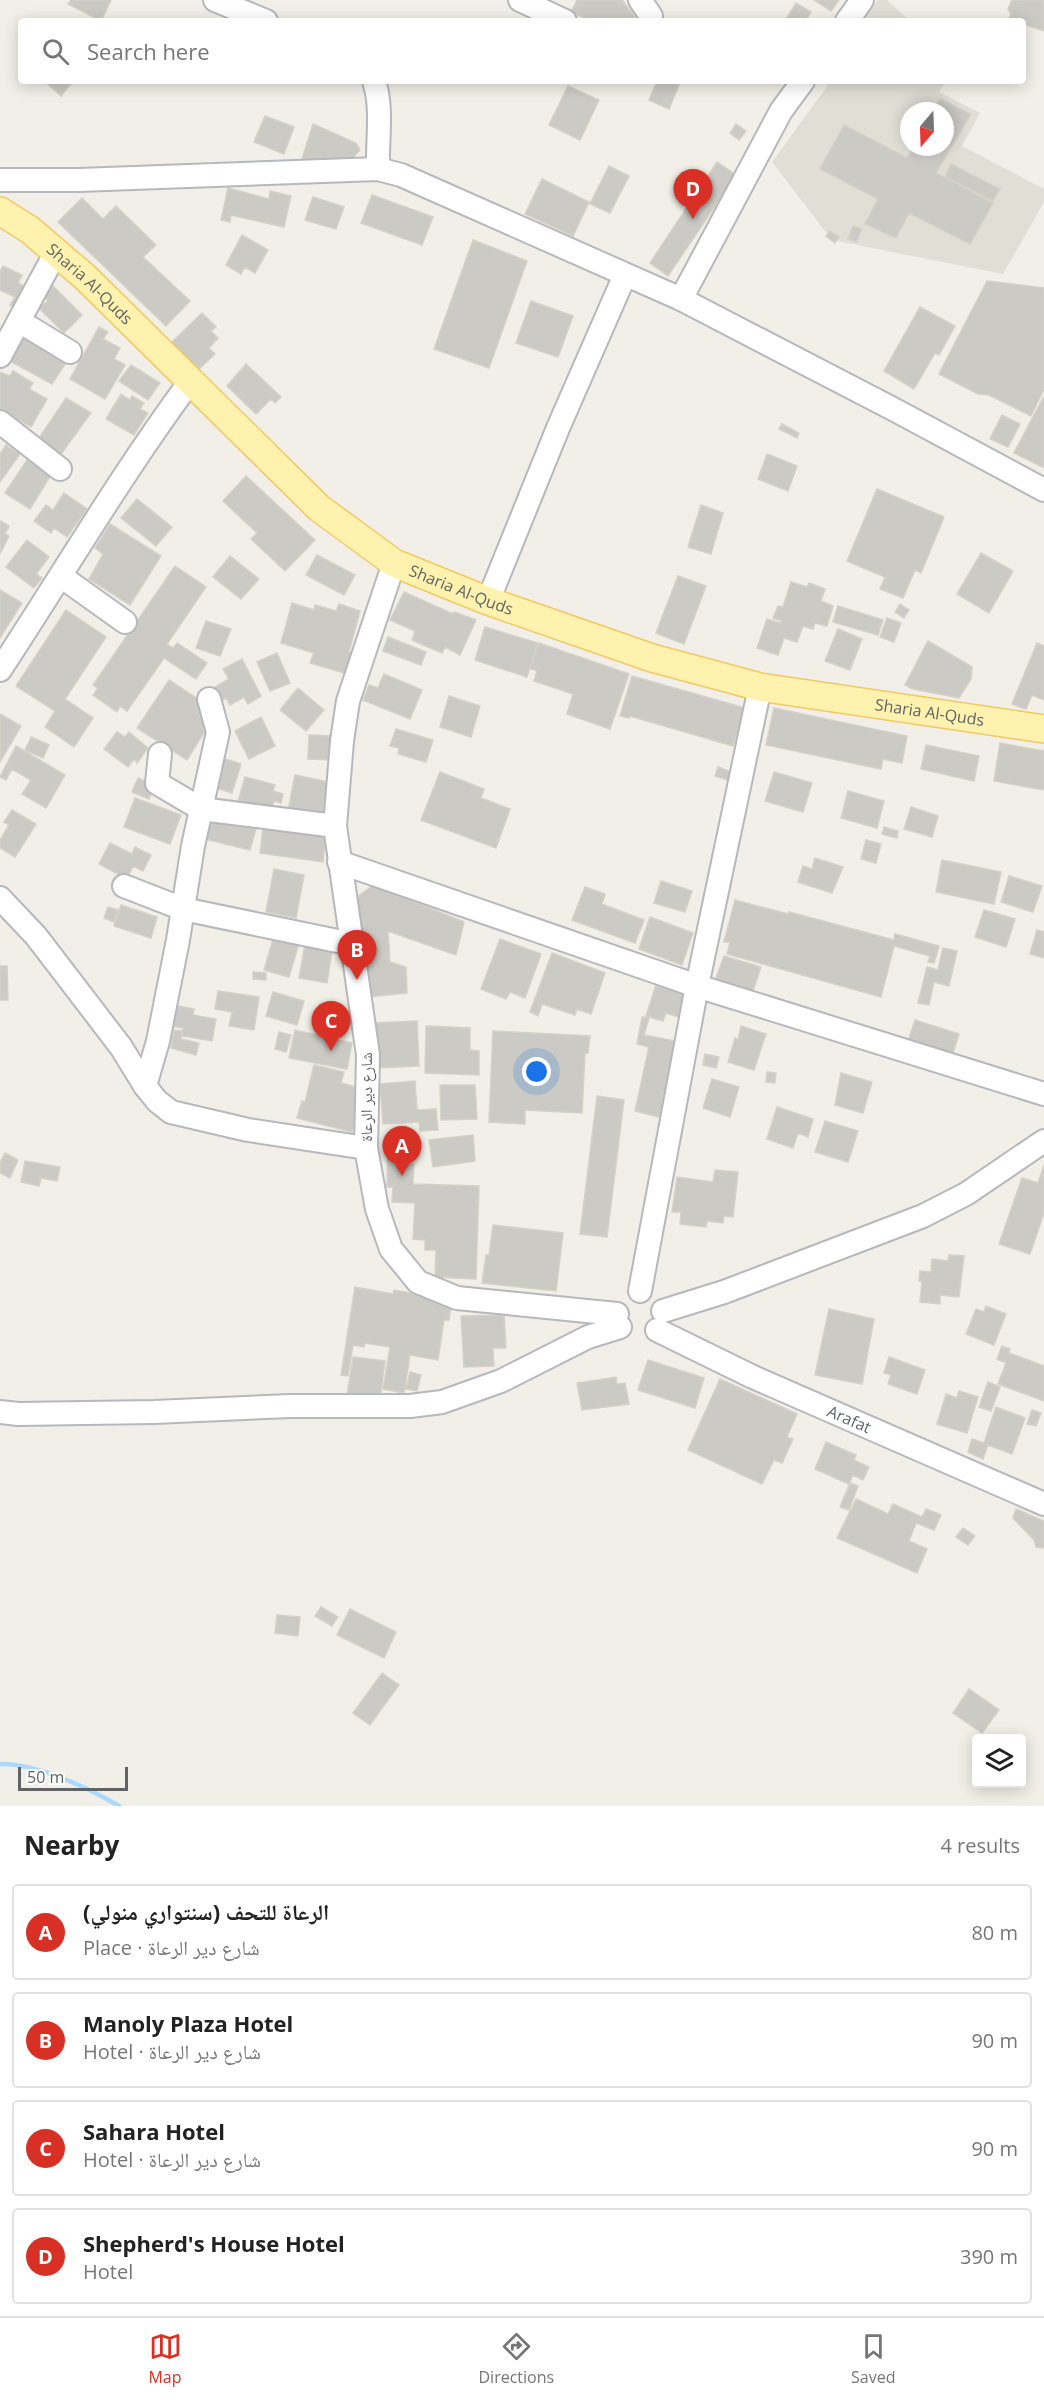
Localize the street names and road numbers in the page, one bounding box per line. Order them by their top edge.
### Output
street label: Sharia Al-Quds [42,238,138,329]
street label: Sharia Al-Quds [406,559,516,620]
street label: Sharia Al-Quds [874,693,986,731]
street label: شارع دير الرعاة [355,1052,377,1142]
street label: Arafat [824,1400,875,1438]

